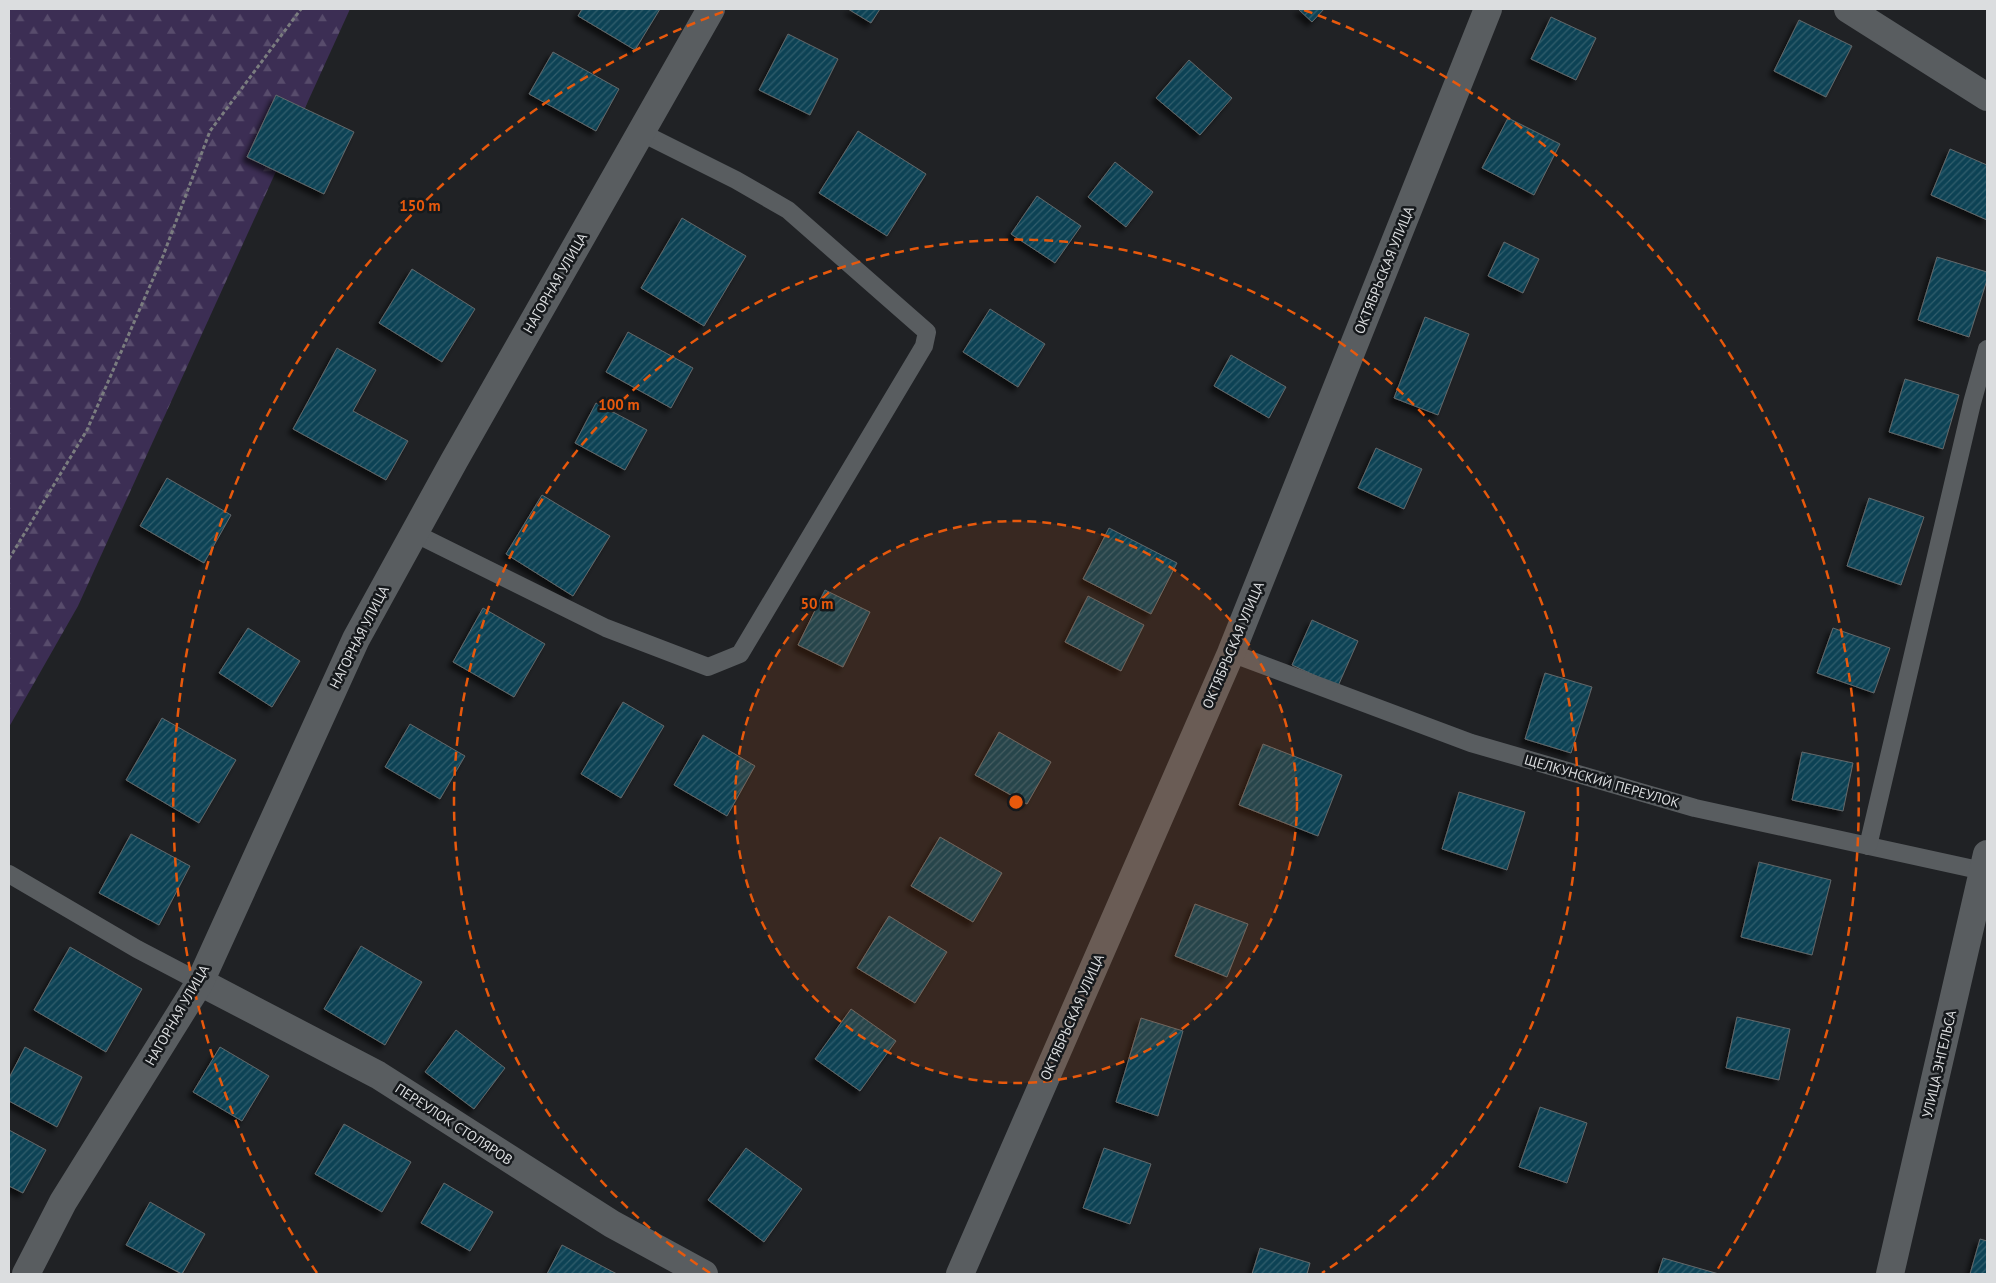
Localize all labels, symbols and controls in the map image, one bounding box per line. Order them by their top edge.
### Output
text: 150 m [399,196,441,215]
street label: ОКТЯБРЬСКАЯ УЛИЦА [1350,203,1418,337]
street label: НАГОРНАЯ УЛИЦА [519,229,591,337]
text: 100 m [598,395,640,414]
street label: ОКТЯБРЬСКАЯ УЛИЦА [1198,578,1268,711]
street label: НАГОРНАЯ УЛИЦА [325,582,393,692]
text: 50 m [801,594,833,613]
street label: ЩЕЛКУНСКИЙ ПЕРЕУЛОК [1522,750,1682,812]
centre of rings [1007,793,1025,811]
street label: ОКТЯБРЬСКАЯ УЛИЦА [1036,950,1108,1083]
street label: НАГОРНАЯ УЛИЦА [141,961,213,1069]
street label: УЛИЦА ЭНГЕЛЬСА [1918,1008,1960,1120]
street label: ПЕРЕУЛОК СТОЛЯРОВ [392,1079,516,1169]

